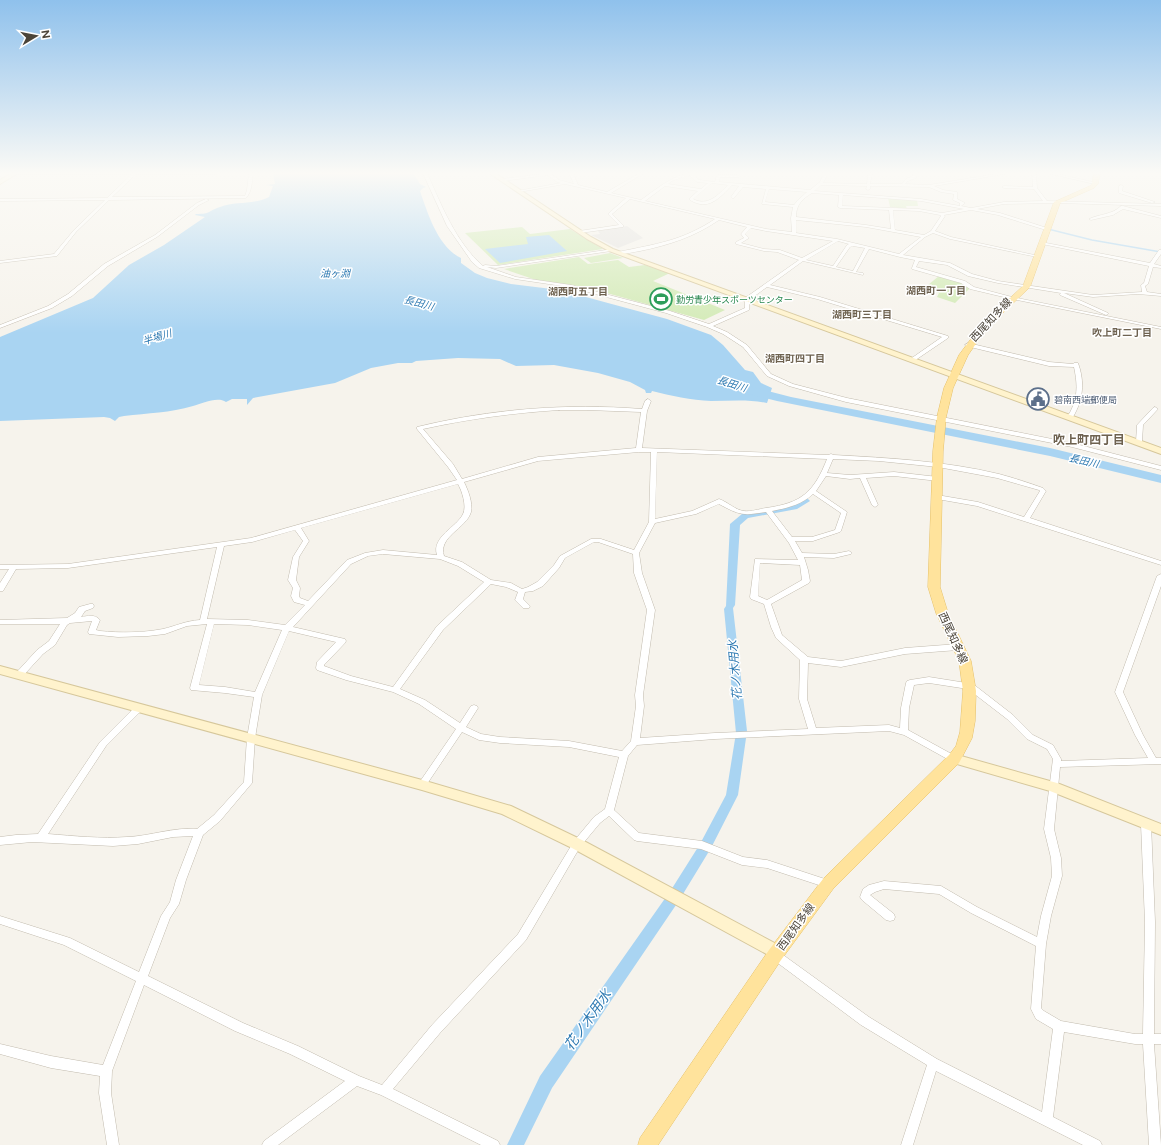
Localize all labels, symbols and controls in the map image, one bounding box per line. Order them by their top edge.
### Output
north arrow [16,16,56,56]
text: N [38,29,52,40]
water label: 油ヶ淵 [320,267,352,280]
district label: 湖西町一丁目 [906,284,966,297]
district label: 湖西町五丁目 [548,285,608,298]
sports icon: 勤労青少年スポーツセンター [648,286,674,312]
water label: 長田川 [403,293,436,313]
place label: 勤労青少年スポーツセンター [676,294,793,305]
street label: 西尾知多線 [967,295,1015,345]
district label: 湖西町三丁目 [832,308,892,321]
water label: 半場川 [141,326,174,348]
district label: 吹上町二丁目 [1092,326,1152,339]
district label: 湖西町四丁目 [765,352,825,365]
water label: 長田川 [716,373,749,395]
public building icon: 碧南西端郵便局 [1025,386,1051,412]
place label: 碧南西端郵便局 [1054,394,1117,405]
district label: 吹上町四丁目 [1053,433,1125,447]
water label: 長田川 [1068,451,1101,471]
street label: 西尾知多線 [936,610,970,666]
water label: 花ノ木用水 [725,638,745,701]
street label: 西尾知多線 [775,901,817,953]
water label: 花ノ木用水 [561,985,616,1054]

